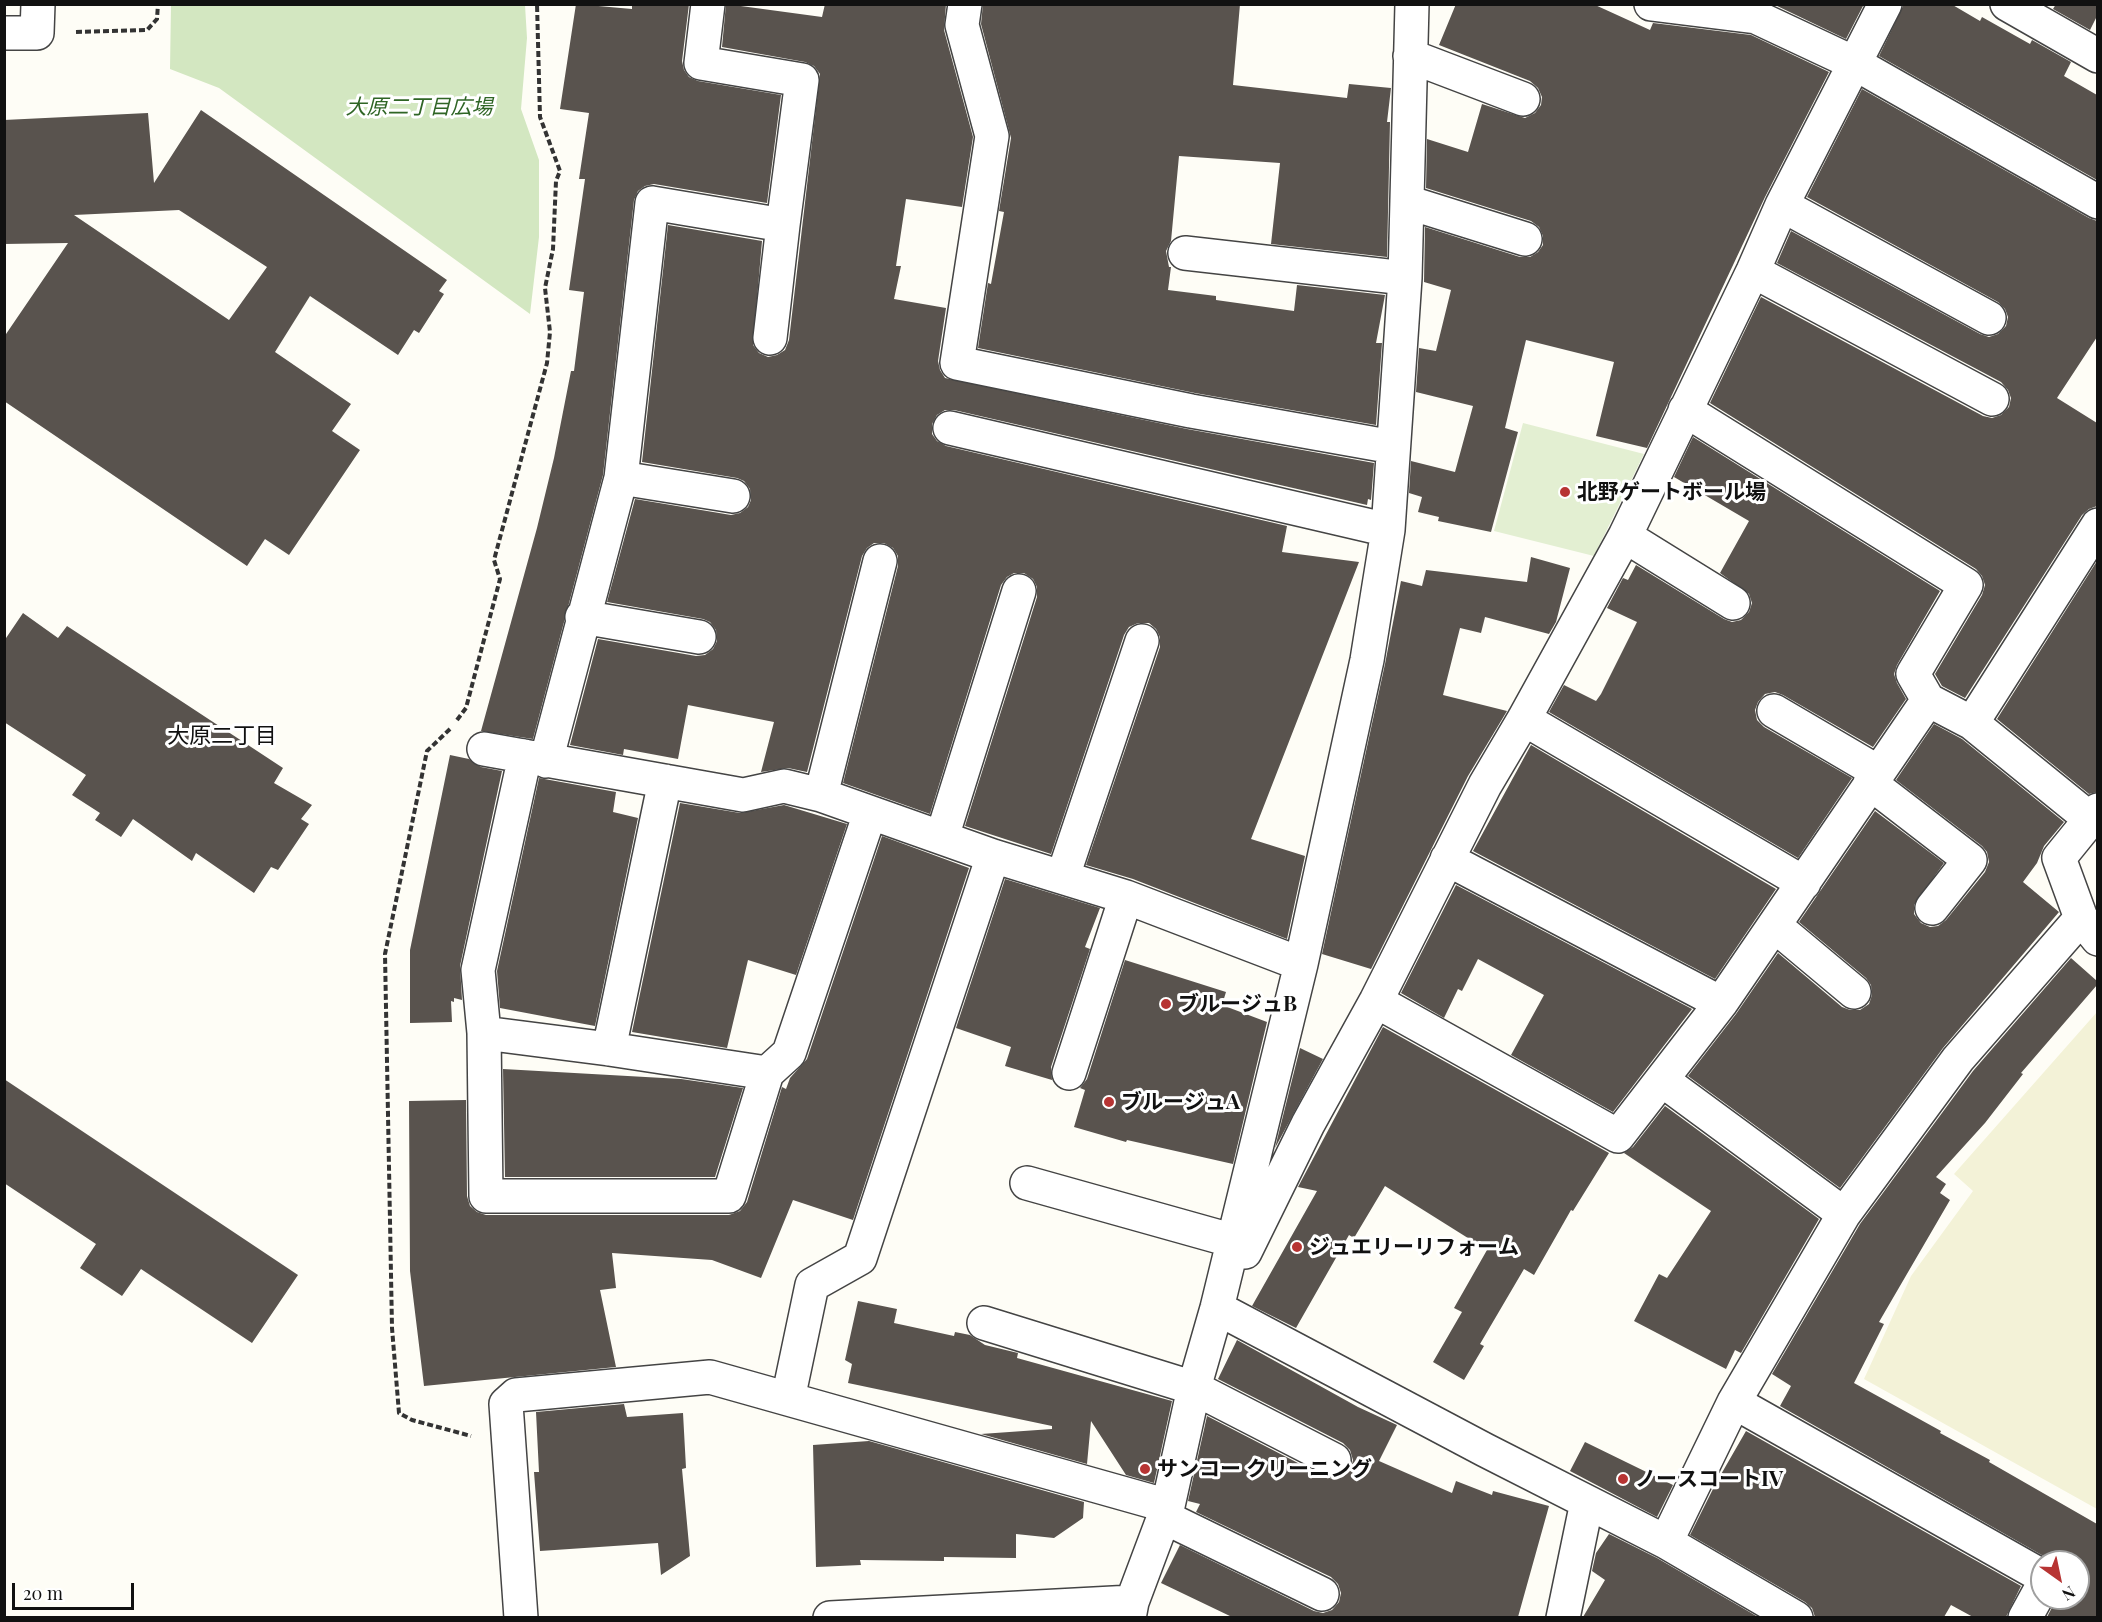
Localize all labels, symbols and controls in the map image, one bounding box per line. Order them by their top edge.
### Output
park label: 大原二丁目広場 [346,94,492,120]
place label: 北野ゲートボール場 [1577,479,1766,505]
marker: 北野ゲートボール場 [1558,485,1572,499]
district label: 大原二丁目 [167,723,277,749]
place label: ブルージュB [1178,991,1297,1017]
marker: ブルージュB [1159,997,1173,1011]
place label: ブルージュA [1121,1089,1240,1115]
marker: ブルージュA [1102,1095,1116,1109]
place label: ジュエリーリフォーム [1309,1234,1519,1260]
marker: ジュエリーリフォーム [1290,1240,1304,1254]
place label: サンコー クリーニング [1157,1456,1372,1482]
marker: サンコー クリーニング [1138,1462,1152,1476]
place label: ノースコートIV [1635,1466,1783,1492]
marker: ノースコートIV [1616,1472,1630,1486]
north arrow [2030,1550,2090,1610]
scale bar [15,1571,136,1609]
text: 20 m [23,1581,63,1605]
text: N [2058,1582,2080,1606]

